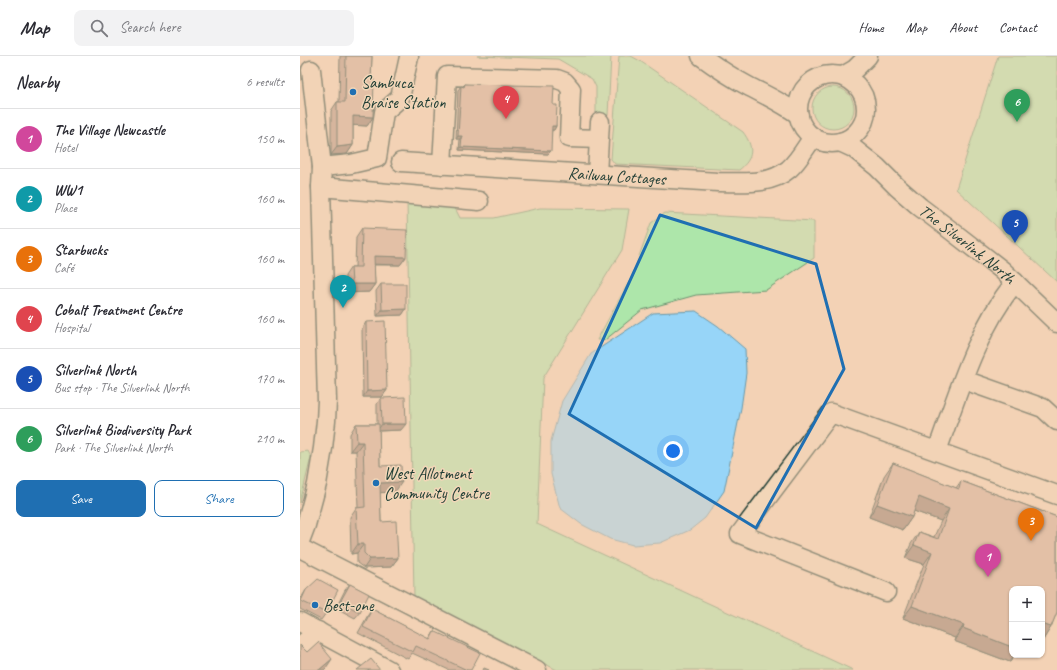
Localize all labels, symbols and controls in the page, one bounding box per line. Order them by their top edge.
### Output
search box [74,10,354,46]
text: Map [20,16,50,40]
icon: search [88,17,110,39]
text: Search here [120,18,181,37]
text: Home [858,19,884,36]
text: Map [906,19,927,36]
text: About [949,19,977,36]
text: Contact [999,19,1037,36]
text: Nearby [16,72,59,93]
place label: Sambuca Braise Station [361,72,446,113]
text: 6 results [246,74,284,90]
pin: 4 [493,86,519,119]
marker: Sambuca Braise Station [348,87,358,97]
pin: 6 [1004,89,1030,122]
text: The Village Newcastle [54,121,165,140]
text: 1 [26,131,32,147]
text: 150 m [256,131,284,147]
text: Hotel [54,140,77,156]
street label: Railway Cottages [567,162,668,189]
text: WW1 [54,181,82,200]
text: 2 [26,191,32,207]
text: 160 m [256,191,284,207]
text: Place [54,200,77,216]
street label: The Silverlink North [915,200,1021,289]
pin: 5 [1002,210,1028,243]
text: Starbucks [54,241,107,260]
text: 3 [26,251,32,267]
text: 160 m [256,251,284,267]
text: Café [54,260,74,276]
pin: 2 [330,275,356,308]
text: Cobalt Treatment Centre [54,301,182,320]
text: 4 [26,311,32,327]
text: 160 m [256,311,284,327]
text: Hospital [54,320,90,336]
text: Silverlink North [54,361,136,380]
text: 5 [26,371,32,387]
text: 170 m [256,371,284,387]
text: Bus stop · The Silverlink North [54,380,190,396]
text: Silverlink Biodiversity Park [54,421,191,440]
text: 6 [26,431,32,447]
text: 210 m [256,431,284,447]
text: Park · The Silverlink North [54,440,173,456]
your location [663,441,683,461]
place label: West Allotment Community Centre [384,463,491,504]
marker: West Allotment Community Centre [371,478,381,488]
button: Save [16,480,146,517]
button: Share [154,480,284,517]
pin: 3 [1018,508,1044,541]
pin: 1 [975,544,1001,577]
map controls [1009,586,1045,658]
button: + [1009,586,1045,622]
place label: Best-one [323,595,375,616]
marker: Best-one [310,600,320,610]
button: − [1009,622,1045,658]

